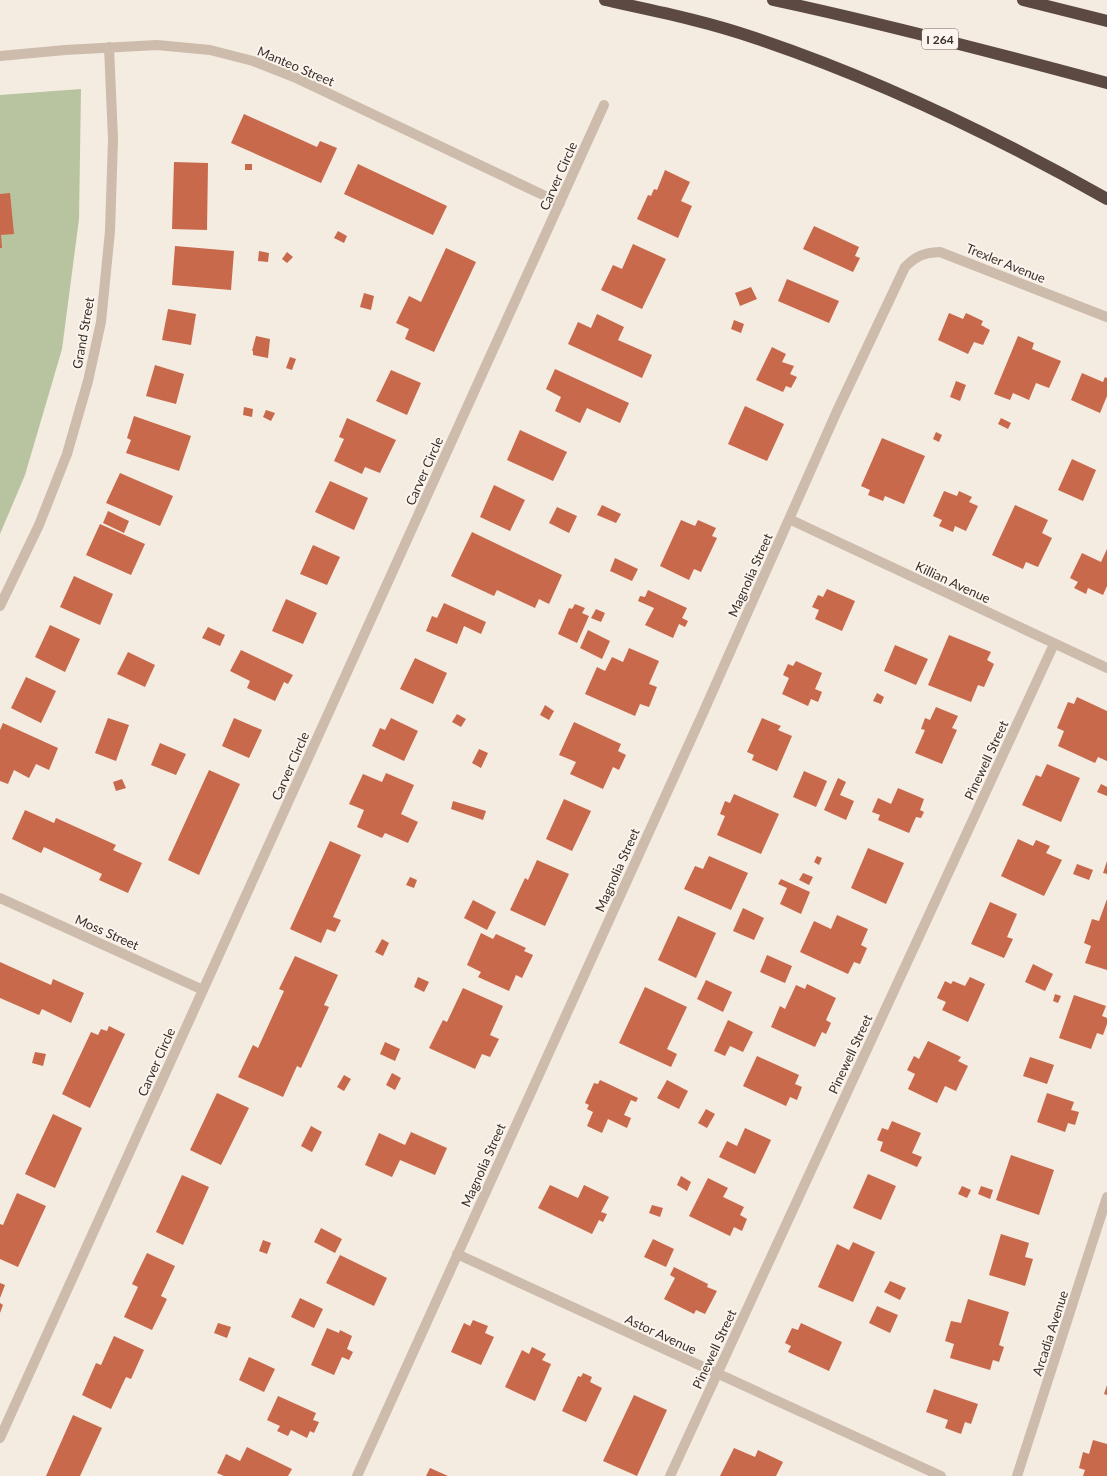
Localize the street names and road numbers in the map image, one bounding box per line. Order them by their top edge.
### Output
road number: I 264 [922,29,958,49]
street label: Manteo Street [255,43,337,90]
street label: Carver Circle [536,139,580,213]
street label: Trexler Avenue [964,240,1048,286]
street label: Grand Street [69,296,97,370]
street label: Carver Circle [402,434,446,508]
street label: Magnolia Street [724,530,776,619]
street label: Killian Avenue [913,558,993,606]
street label: Pinewell Street [961,718,1011,802]
street label: Carver Circle [268,729,312,803]
street label: Magnolia Street [591,825,643,914]
street label: Moss Street [73,911,142,953]
street label: Pinewell Street [825,1012,875,1096]
street label: Carver Circle [134,1025,178,1099]
street label: Magnolia Street [457,1120,509,1209]
street label: Arcadia Avenue [1029,1288,1071,1378]
street label: Pinewell Street [689,1307,739,1391]
street label: Astor Avenue [623,1311,699,1358]

